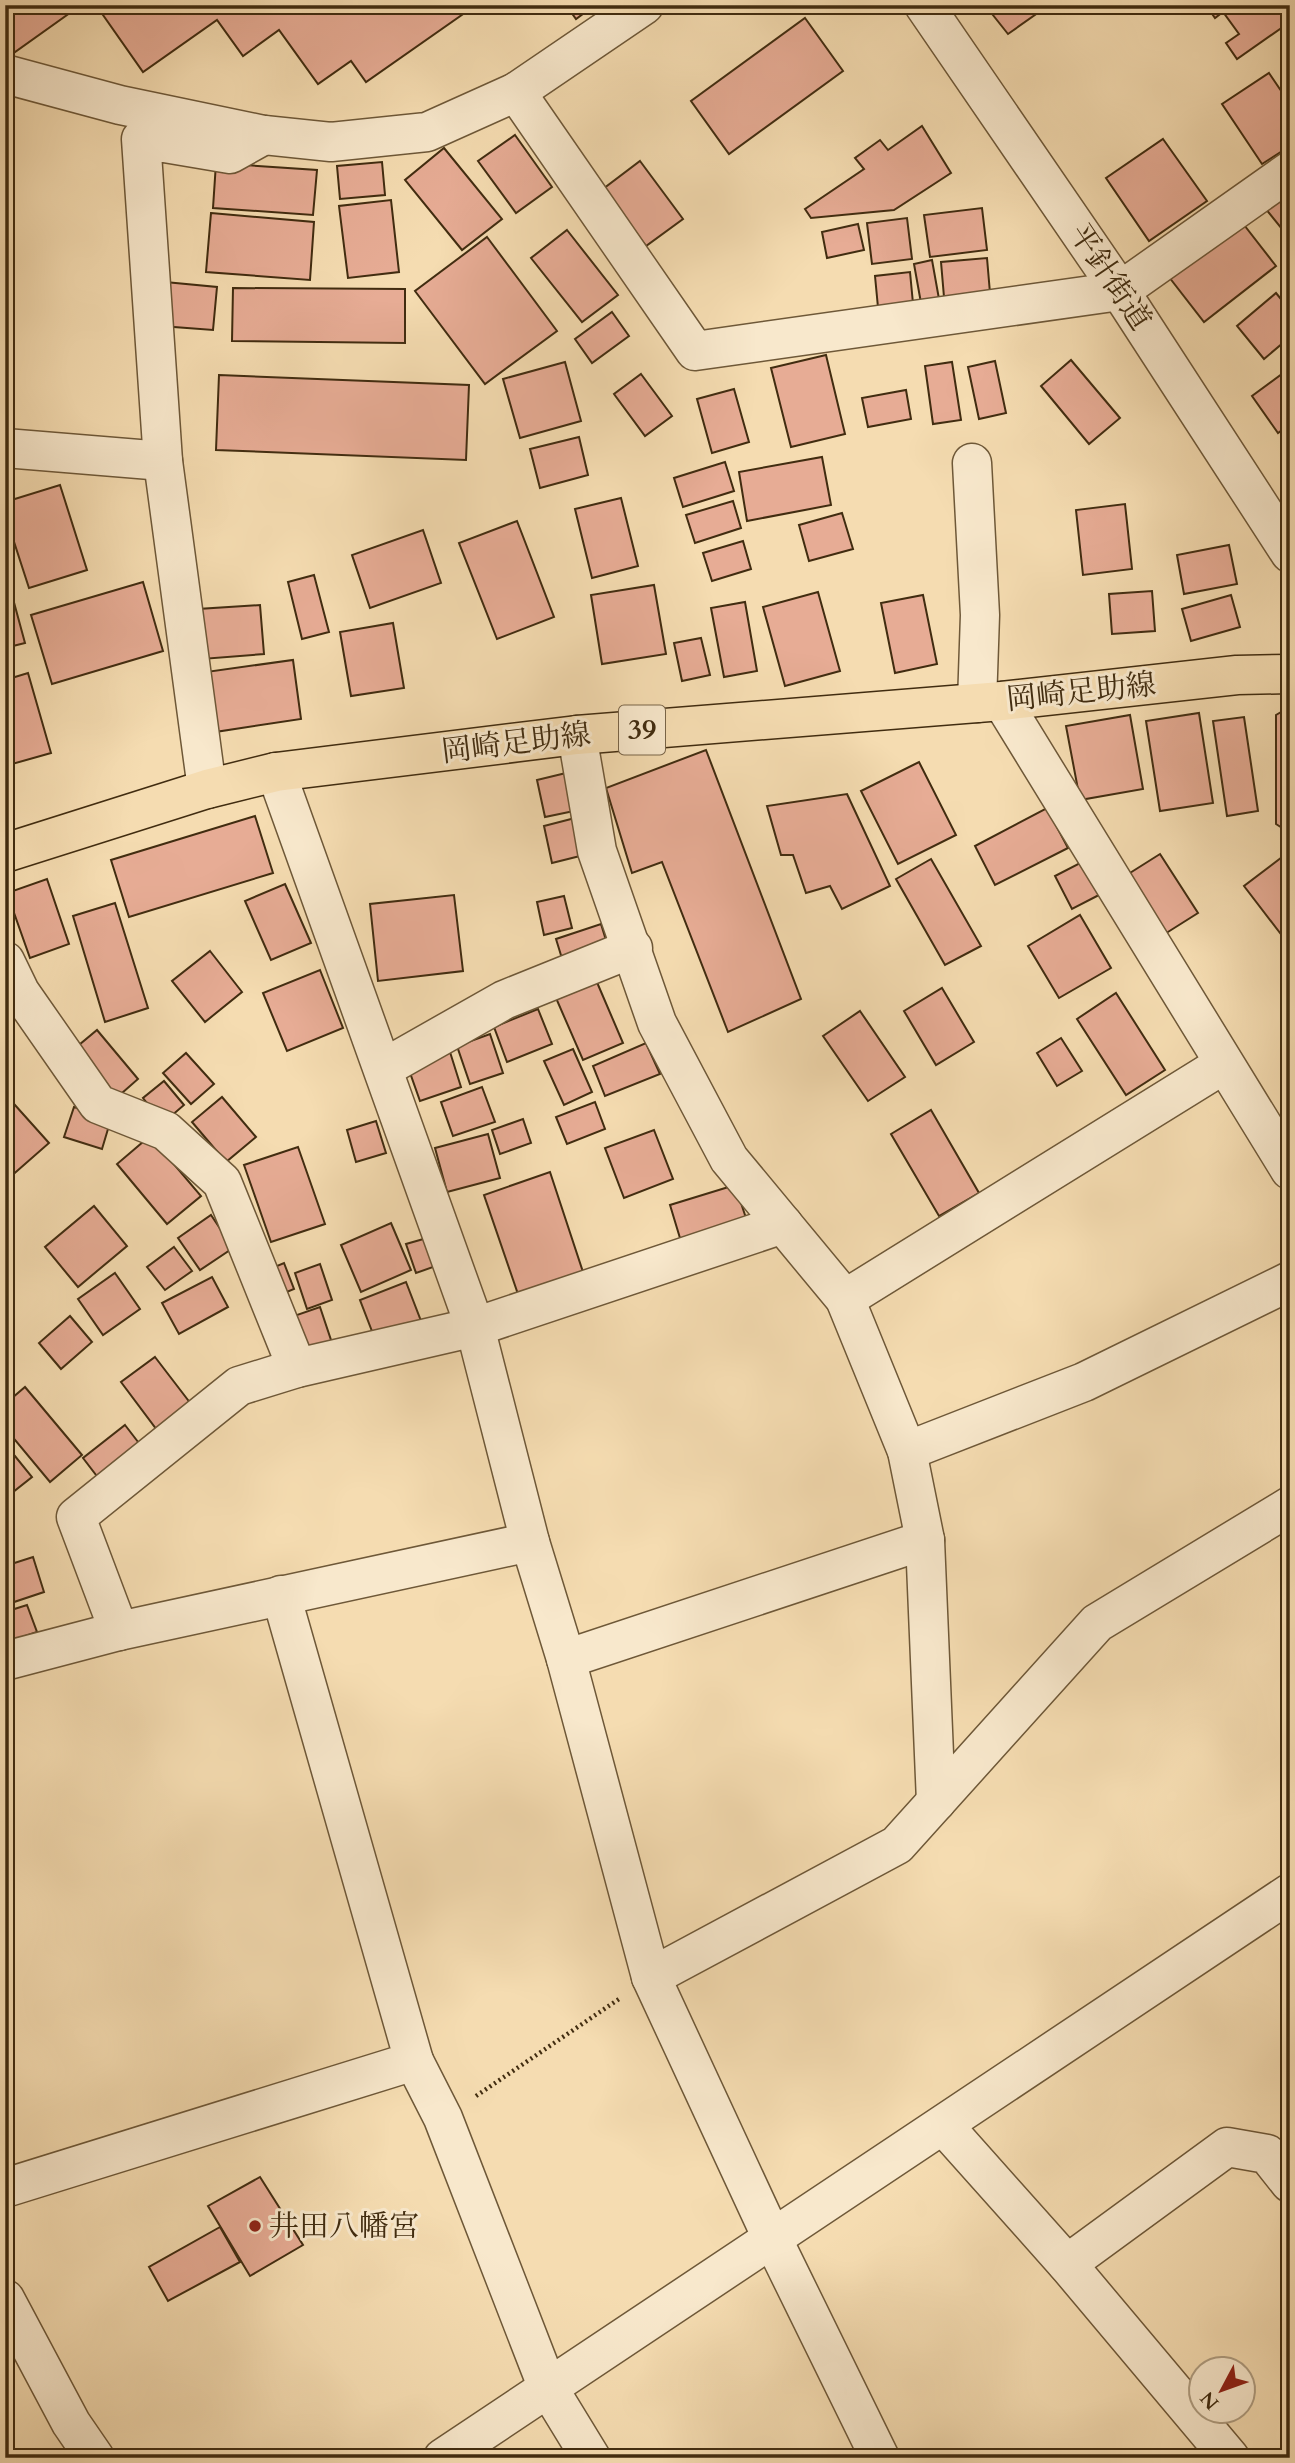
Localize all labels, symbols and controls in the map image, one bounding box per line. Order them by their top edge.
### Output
street label: 平針街道 [1059,216,1161,338]
street label: 岡崎足助線 [1004,664,1158,720]
road number: 39 [619,706,665,754]
street label: 岡崎足助線 [439,714,593,772]
place label: 井田八幡宮 [269,2206,419,2247]
marker: 井田八幡宮 [247,2218,263,2234]
north arrow [1186,2354,1256,2424]
text: N [1194,2385,1225,2415]

